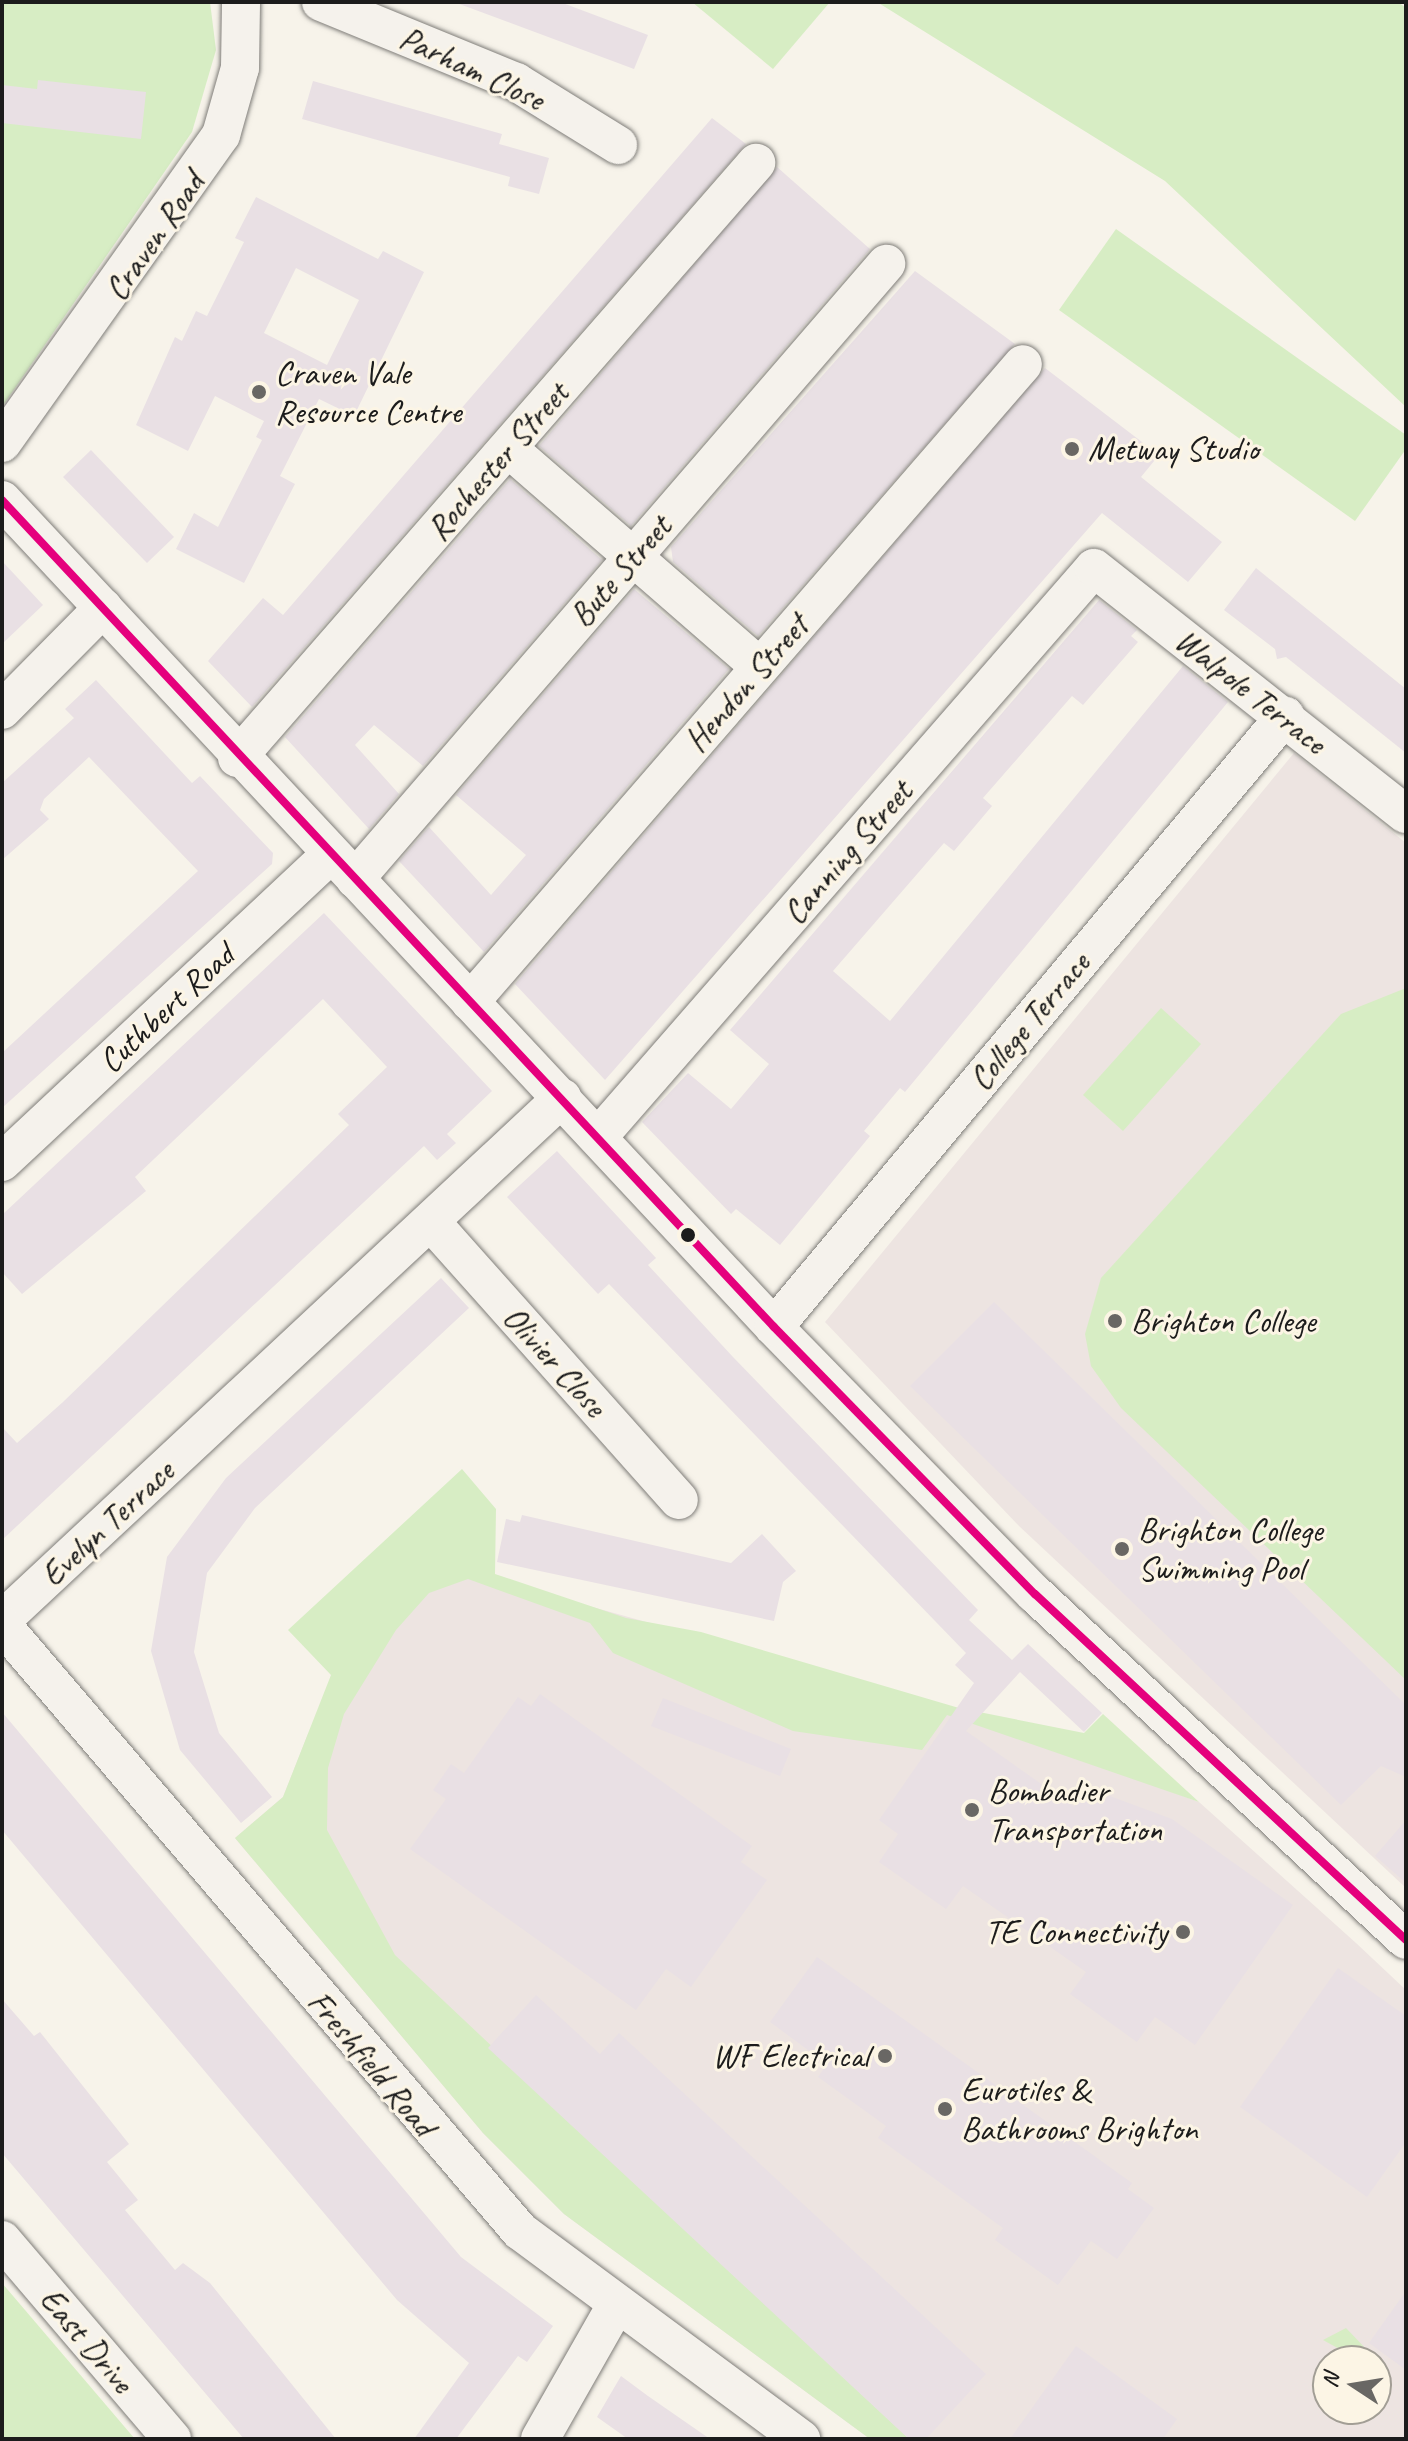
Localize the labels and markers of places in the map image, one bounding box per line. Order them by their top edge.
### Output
place label: Craven Vale Resource Centre [275,352,461,432]
marker: Craven Vale Resource Centre [250,383,268,401]
place label: Metway Studio [1088,429,1259,469]
marker: Metway Studio [1063,440,1081,458]
unlabelled marker [680,1227,696,1243]
place label: Brighton College [1131,1301,1315,1341]
marker: Brighton College [1106,1312,1124,1330]
place label: Brighton College Swimming Pool [1138,1509,1322,1588]
marker: Brighton College Swimming Pool [1113,1540,1131,1558]
place label: Bombadier Transportation [988,1770,1162,1850]
marker: Bombadier Transportation [963,1801,981,1819]
place label: TE Connectivity [985,1912,1167,1952]
marker: TE Connectivity [1174,1923,1192,1941]
place label: WF Electrical [712,2036,869,2076]
marker: WF Electrical [876,2047,894,2065]
place label: Eurotiles & Bathrooms Brighton [961,2069,1198,2148]
marker: Eurotiles & Bathrooms Brighton [936,2100,954,2118]

